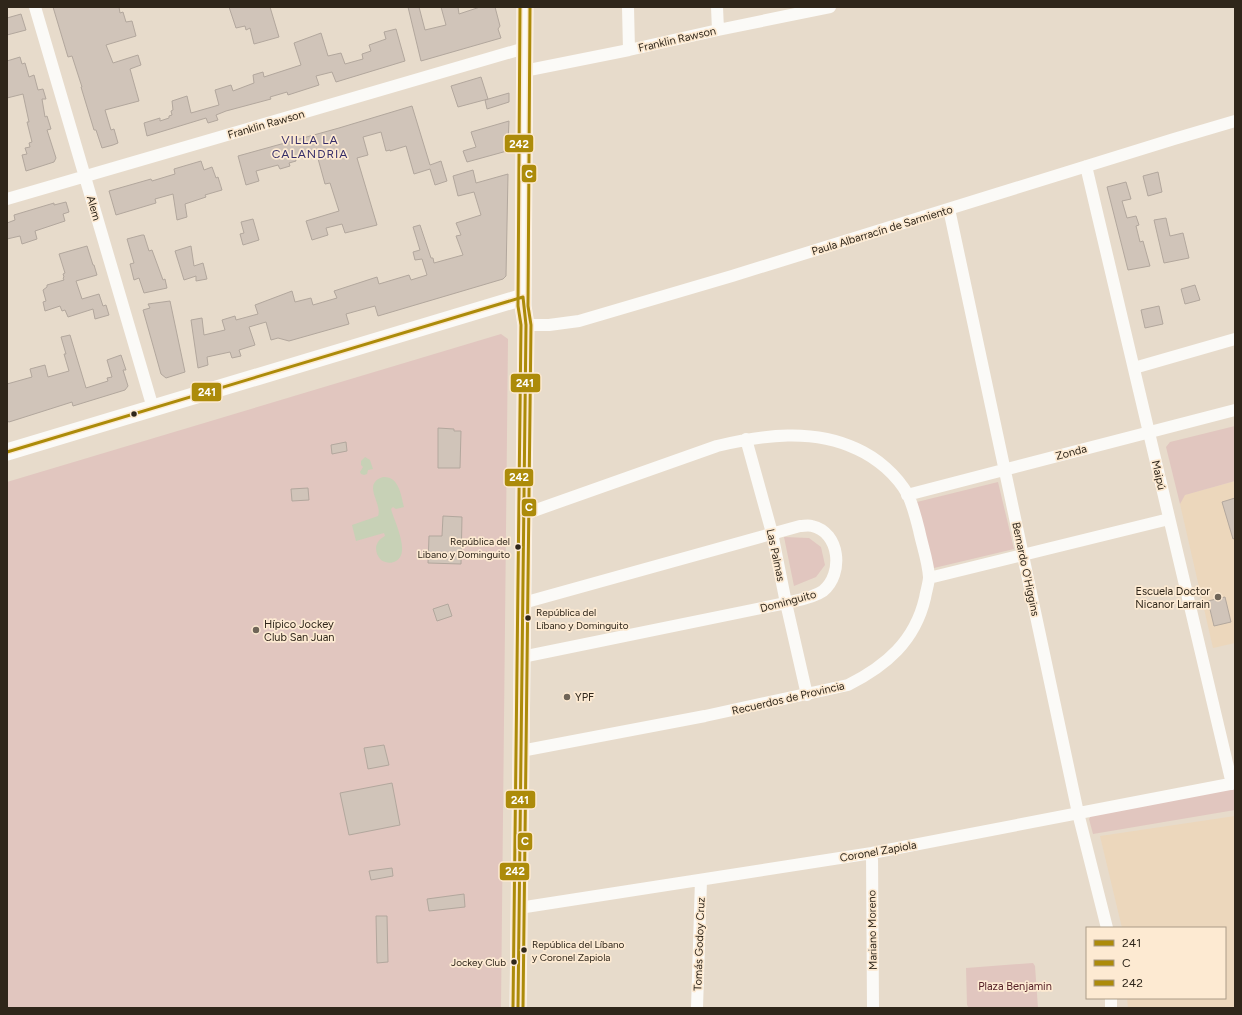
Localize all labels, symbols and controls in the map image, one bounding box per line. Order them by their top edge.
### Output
street label: Franklin Rawson [637,24,717,55]
street label: Franklin Rawson [226,107,306,142]
district label: VILLA LA CALANDRIA [272,133,348,161]
line badge: 242 [504,134,534,153]
text: 242 [509,138,529,151]
line badge: C [521,164,537,183]
text: C [525,168,533,181]
street label: Alem [84,194,103,222]
street label: Paula Albarracín de Sarmiento [810,203,954,258]
line badge: 241 [510,373,541,393]
text: 241 [516,377,534,390]
line badge: 241 [191,382,222,402]
text: 241 [198,386,216,399]
unlabelled marker [129,409,139,419]
street label: Zonda [1054,442,1088,463]
street label: Maipú [1149,459,1168,491]
line badge: 242 [504,468,534,487]
text: 242 [509,471,529,484]
line badge: C [521,498,537,517]
text: C [525,501,533,514]
street label: Bernardo O'Higgins [1009,521,1042,617]
street label: Las Palmas [764,528,787,583]
place label: República del Libano y Dominguito [418,535,510,561]
marker: República del Libano y Dominguito [513,542,523,552]
place label: Escuela Doctor Nicanor Larrain [1135,585,1210,611]
street label: Dominguito [759,588,818,615]
marker: Escuela Doctor Nicanor Larrain [1213,592,1223,602]
place label: República del Líbano y Dominguito [536,606,629,632]
marker: República del Líbano y Dominguito [523,613,533,623]
place label: Hípico Jockey Club San Juan [264,618,334,644]
marker: Hípico Jockey Club San Juan [251,625,261,635]
street label: Recuerdos de Provincia [730,679,846,718]
place label: YPF [575,691,594,704]
marker: YPF [562,692,572,702]
line badge: 241 [505,790,536,809]
text: 241 [511,794,529,807]
line badge: C [517,832,533,851]
text: C [521,835,529,848]
street label: Coronel Zapiola [839,838,918,865]
line badge: 242 [499,862,530,881]
text: 242 [505,865,525,878]
street label: Mariano Moreno [865,890,880,970]
street label: Tomás Godoy Cruz [691,897,708,991]
legend [1086,927,1226,999]
text: 241 [1122,936,1141,950]
place label: República del Líbano y Coronel Zapiola [532,938,625,964]
marker: República del Líbano y Coronel Zapiola [519,945,529,955]
place label: Jockey Club [451,956,506,969]
text: C [1122,956,1131,970]
marker: Jockey Club [509,957,519,967]
text: 242 [1122,976,1143,990]
park label: Plaza Benjamin [978,980,1052,993]

